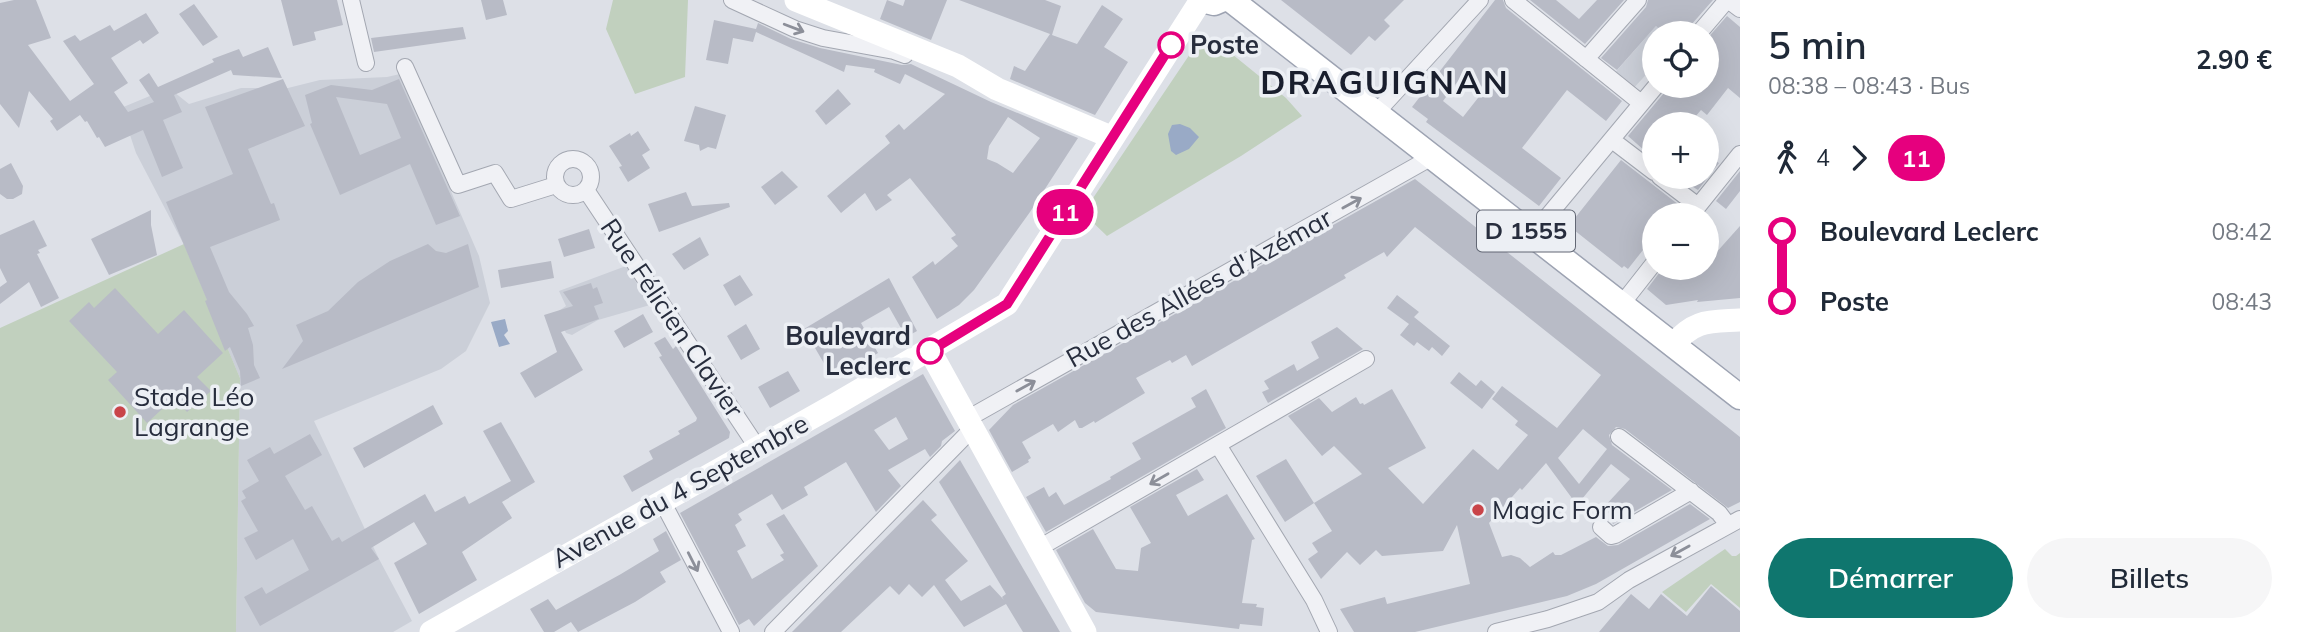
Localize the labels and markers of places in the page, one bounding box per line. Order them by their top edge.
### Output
place label: Poste [1190,28,1259,61]
marker: Poste [1158,32,1184,58]
place label: Boulevard Leclerc [785,319,911,382]
marker: Boulevard Leclerc [917,338,943,364]
place label: Stade Léo Lagrange [134,380,254,443]
marker: Stade Léo Lagrange [112,404,128,420]
place label: Magic Form [1492,493,1633,526]
marker: Magic Form [1470,502,1486,518]

